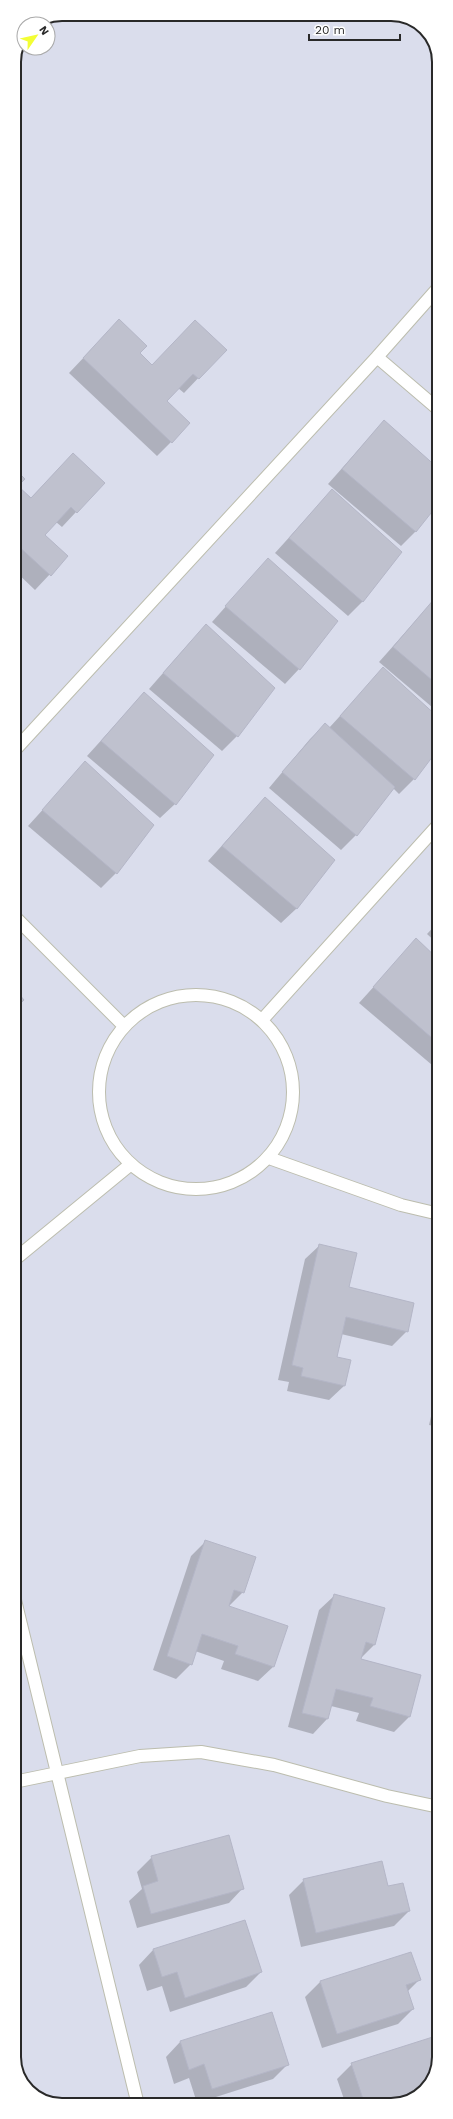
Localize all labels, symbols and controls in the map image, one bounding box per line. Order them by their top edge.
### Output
north arrow [16,16,56,56]
scale bar [309,16,400,42]
text: 20 m [315,23,345,37]
text: N [36,24,52,38]

